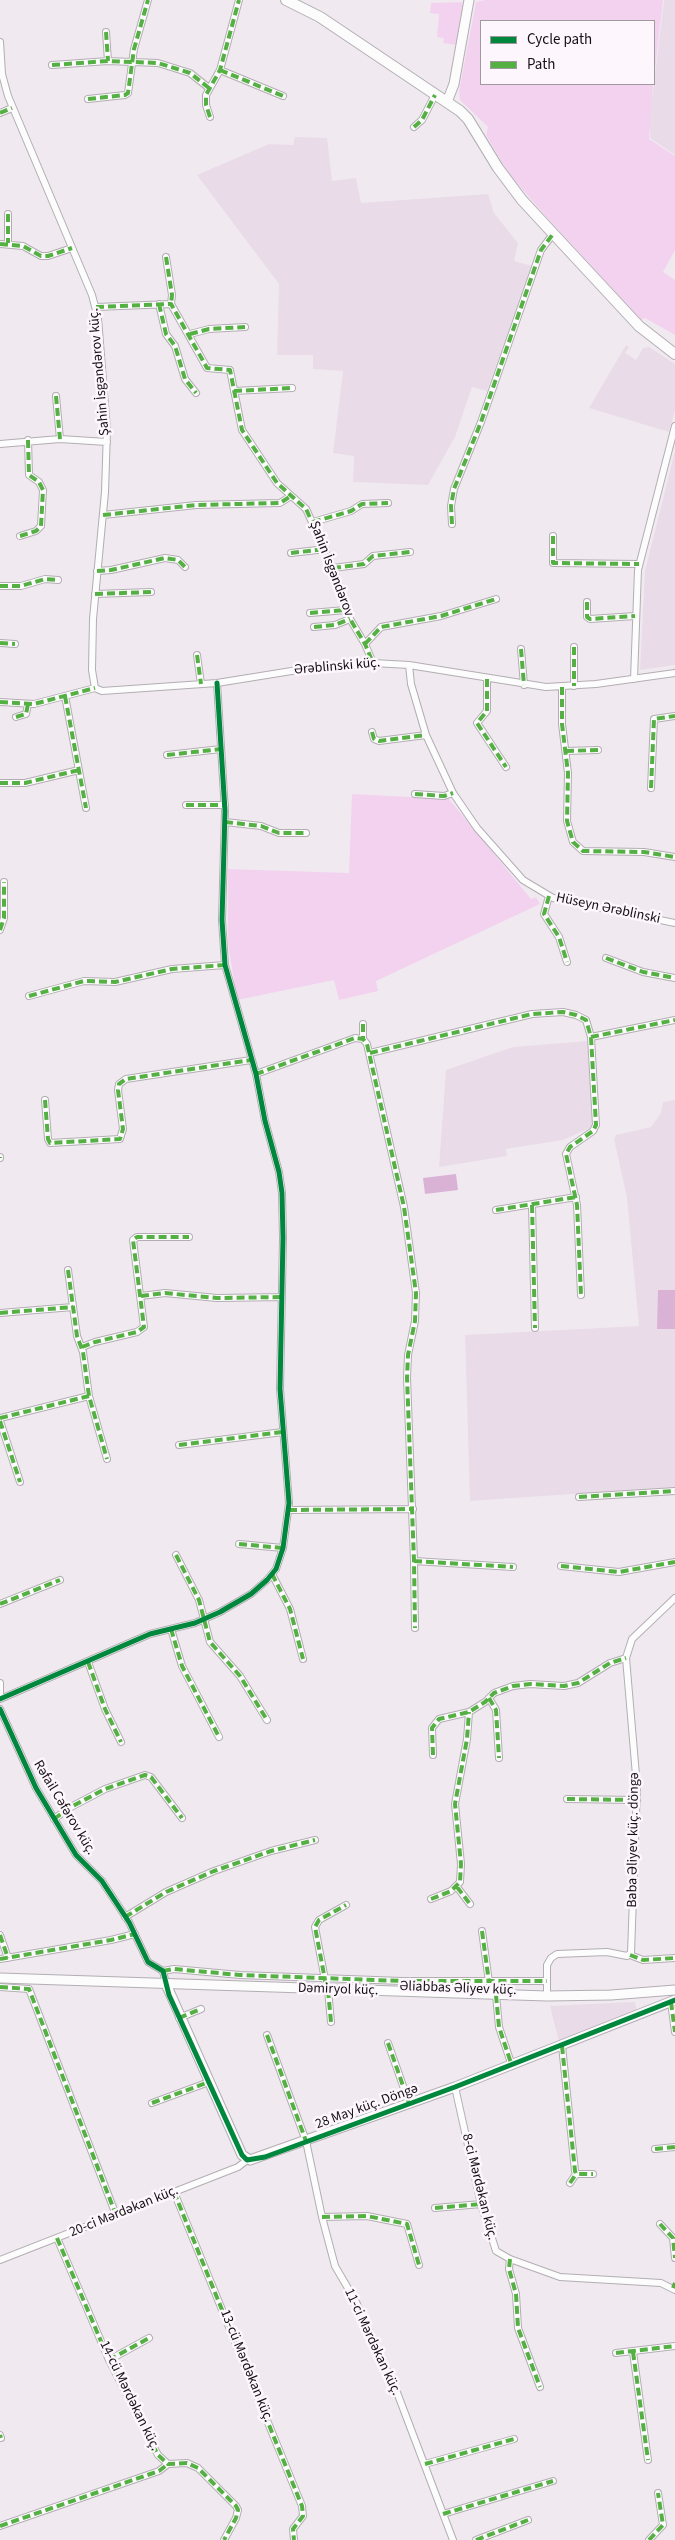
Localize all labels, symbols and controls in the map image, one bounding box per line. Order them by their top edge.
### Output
legend [480,20,655,85]
text: Cycle path [527,29,592,50]
text: Path [527,54,555,75]
street label: Şahin İsgəndərov küç. [86,308,114,436]
street label: Şahin İsgəndərov [305,519,357,619]
street label: Ərəblinski küç. [293,655,381,679]
street label: Hüseyn Ərəblinski [554,890,662,928]
street label: Rəfail Cəfərov küç. [29,1758,99,1858]
street label: Baba Əliyev küç. döngə [624,1772,644,1908]
street label: Əliabbas Əliyev küç. [399,1979,517,1999]
street label: Dəmiryol küç. [297,1980,379,2000]
street label: 28 May küç. Döngə [313,2081,421,2133]
street label: 8-ci Mərdəkan küç. [458,2132,500,2242]
street label: 20-ci Mərdəkan küç. [67,2182,181,2242]
street label: 11-ci Mərdəkan küç. [340,2286,404,2398]
street label: 13-cü Mərdəkan küç. [216,2307,276,2425]
street label: 14-cü Mərdəkan küç. [95,2338,163,2454]

